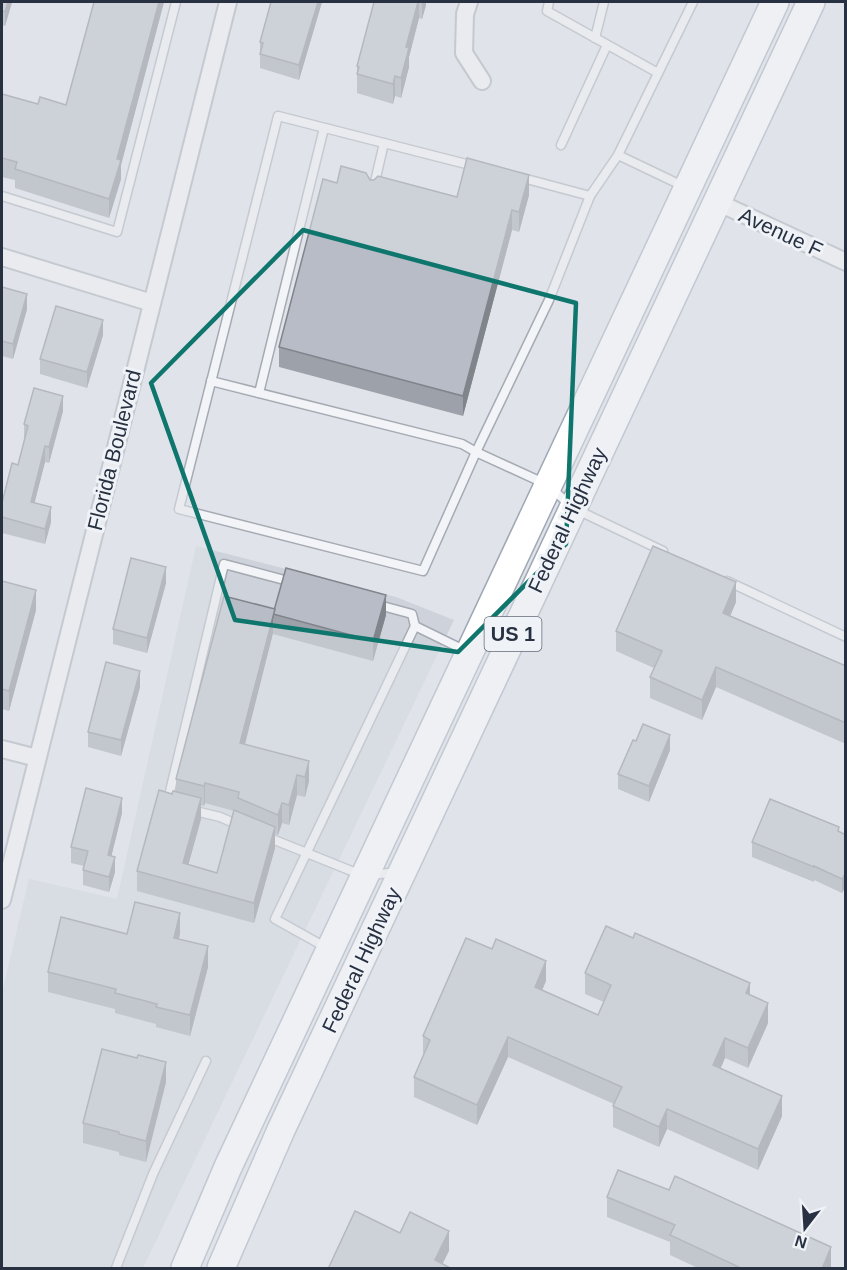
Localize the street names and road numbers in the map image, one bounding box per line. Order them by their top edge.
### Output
street label: Avenue F [736,203,826,261]
street label: Florida Boulevard [83,367,145,533]
street label: Federal Highway [523,443,611,596]
road number: US 1 [484,617,542,651]
street label: Federal Highway [317,883,405,1036]

